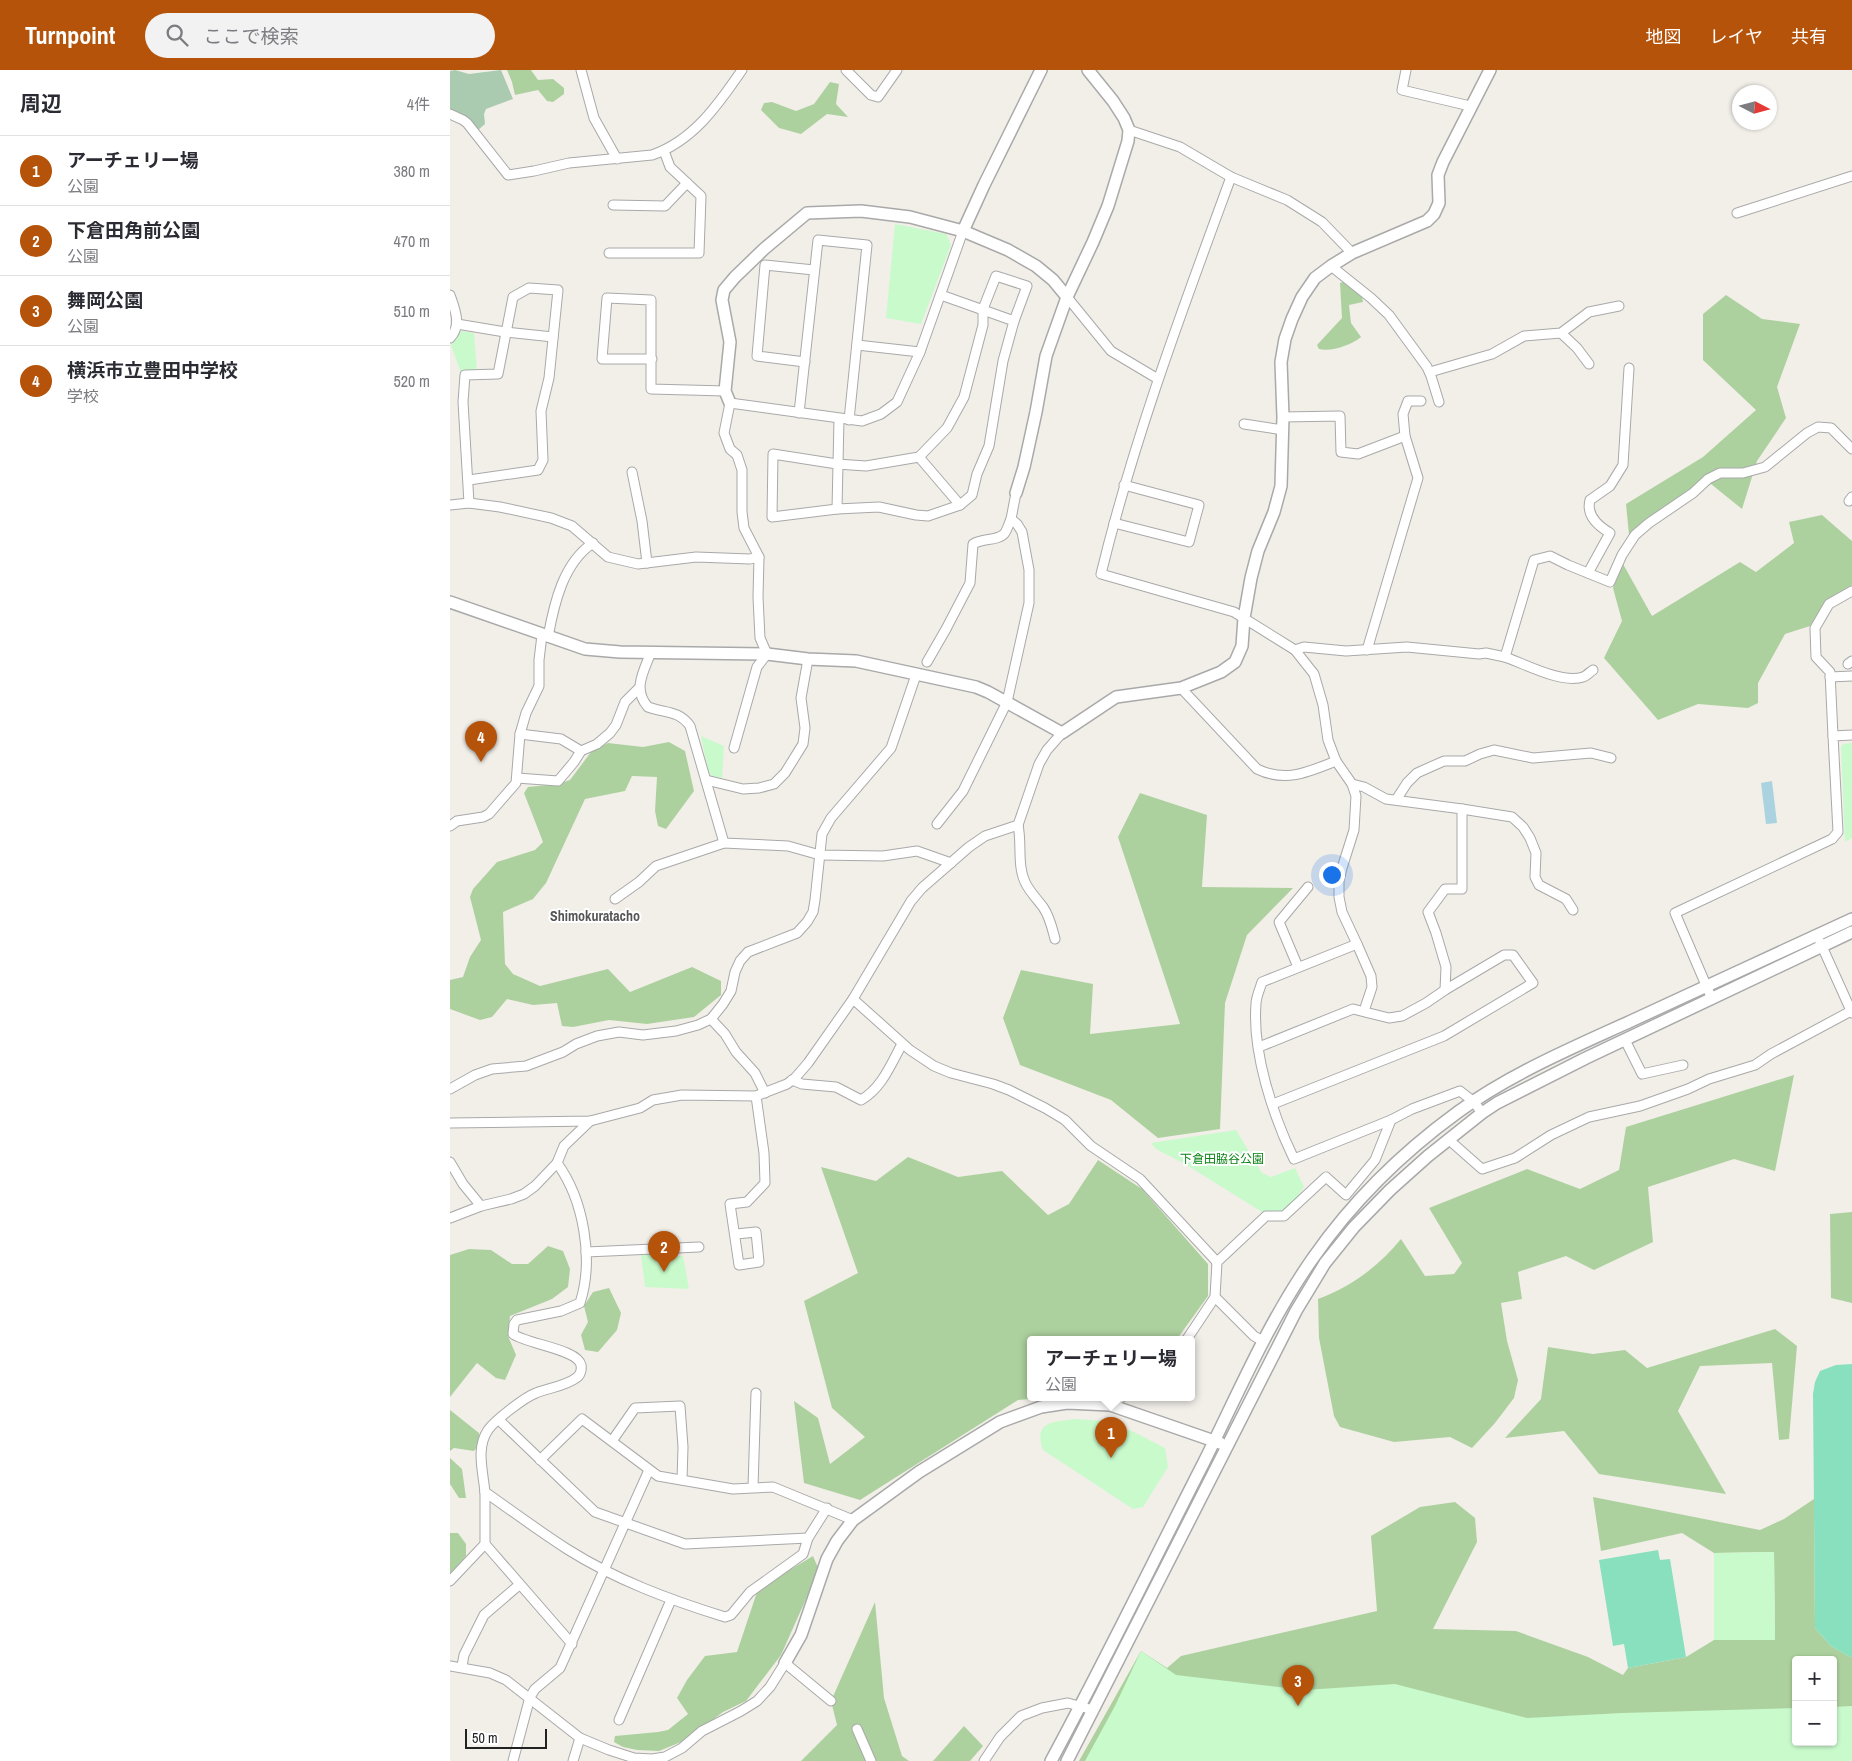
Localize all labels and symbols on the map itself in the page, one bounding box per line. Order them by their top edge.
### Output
north arrow [1732,85,1777,130]
pin: 4 [465,721,497,762]
your location [1319,862,1345,888]
district label: Shimokuratacho [550,907,640,925]
park label: 下倉田脇谷公園 [1180,1151,1264,1167]
pin: 2 [648,1231,680,1272]
pin: 1 [1095,1417,1127,1458]
pin: 3 [1282,1665,1314,1706]
scale bar [465,1726,548,1749]

